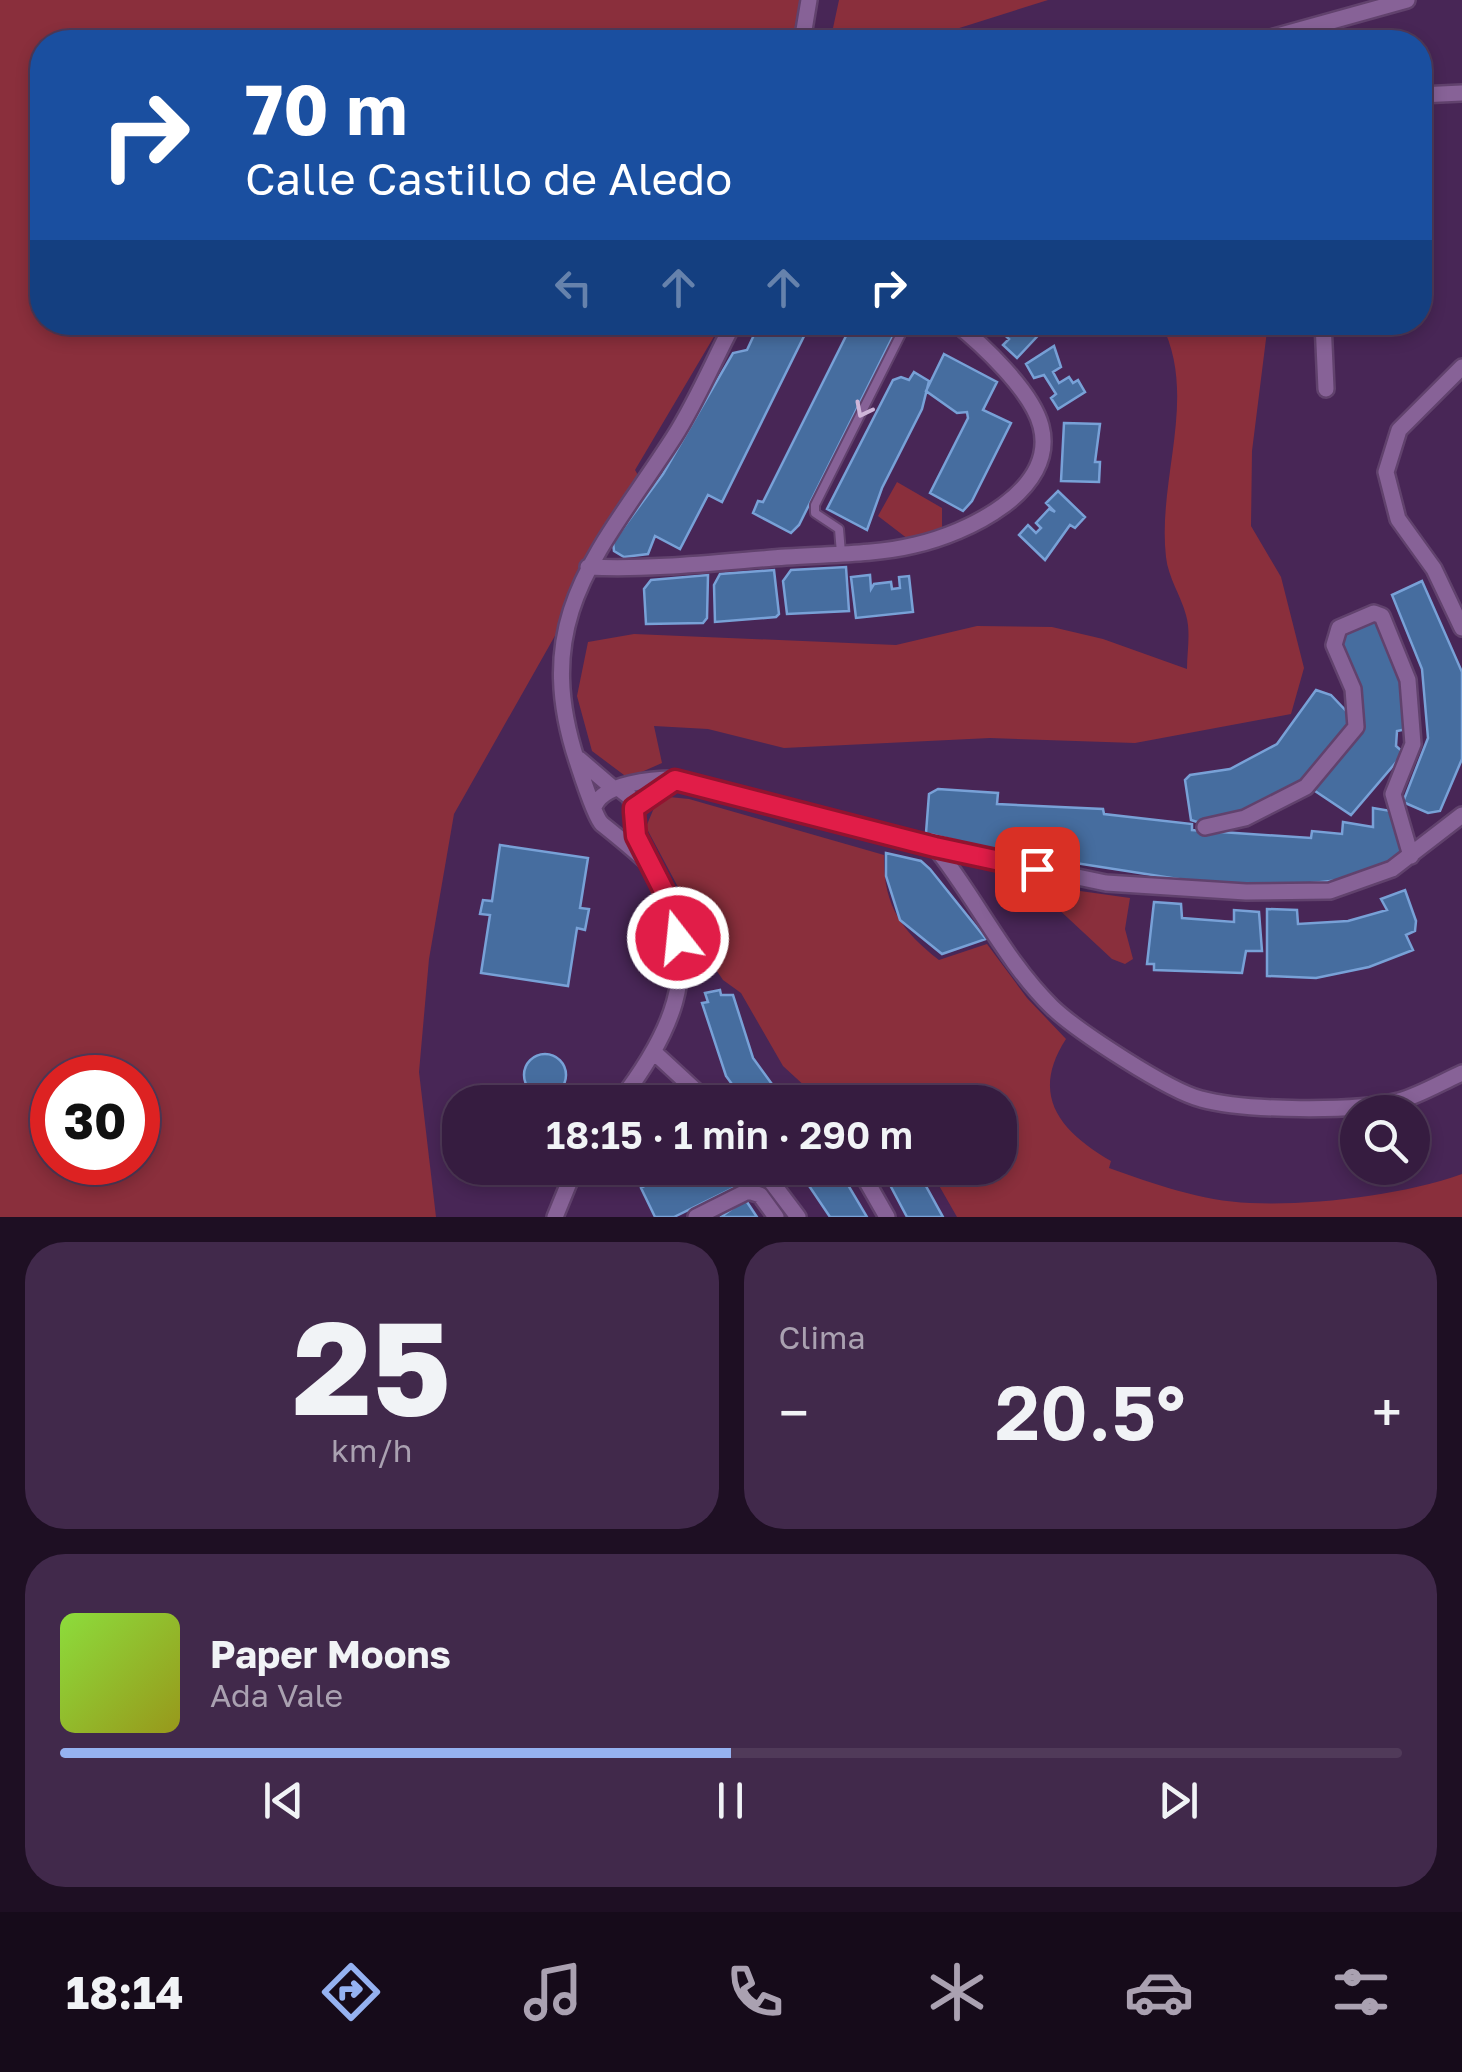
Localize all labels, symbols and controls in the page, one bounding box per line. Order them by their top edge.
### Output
text: 70 m [245,66,407,150]
icon: right [80,70,210,200]
text: Calle Castillo de Aledo [245,151,732,205]
icon: left [546,260,601,315]
icon: ahead [651,260,706,315]
icon: ahead [756,260,811,315]
icon: right [861,260,916,315]
one-way arrow [856,399,875,417]
pin [995,827,1080,912]
icon: arrive [1010,842,1065,897]
position arrow [626,886,730,990]
speed limit sign: 30 [30,1055,160,1185]
map controls [1340,1095,1430,1185]
button: search [1340,1095,1430,1185]
text: 18:15 · 1 min · 290 m [546,1112,913,1157]
text: 25 [292,1288,451,1444]
text: Clima [779,1318,865,1356]
text: 20.5° [995,1366,1185,1457]
text: − [779,1379,809,1445]
text: + [1372,1379,1402,1445]
text: km/h [331,1431,412,1469]
text: Paper Moons [210,1631,451,1676]
text: Ada Vale [210,1676,343,1714]
icon: previous [256,1773,311,1828]
icon: pause [703,1773,758,1828]
icon: next [1151,1773,1206,1828]
icon: directions [316,1957,386,2027]
icon: music [518,1957,588,2027]
icon: phone [720,1957,790,2027]
icon: climate [922,1957,992,2027]
icon: car [1124,1957,1194,2027]
icon: filters [1326,1957,1396,2027]
text: 18:14 [66,1965,184,2019]

